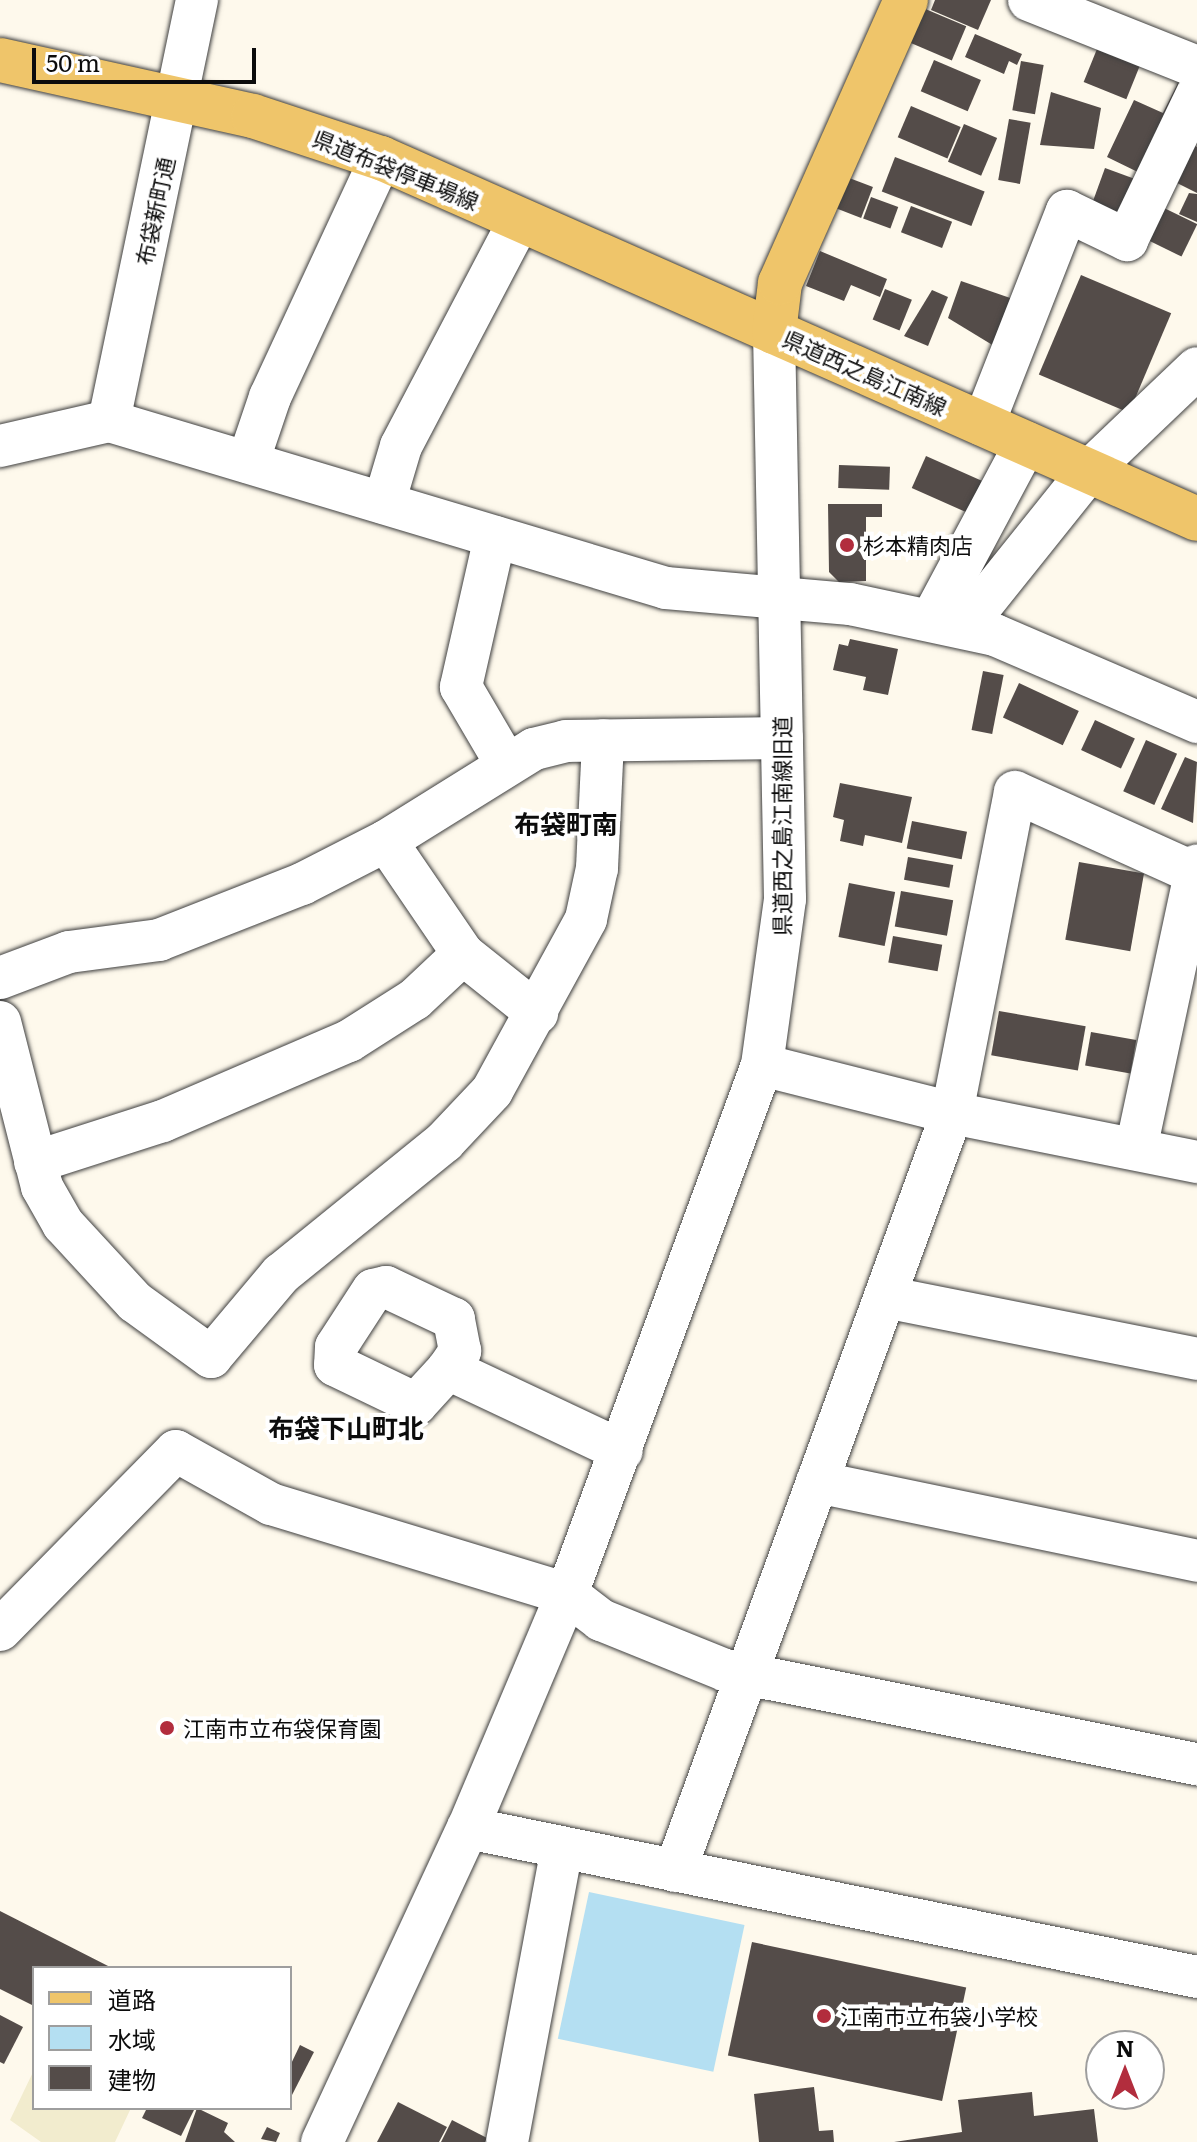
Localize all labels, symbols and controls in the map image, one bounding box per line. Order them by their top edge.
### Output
scale bar [36,32,260,82]
text: 50 m [46,44,100,79]
street label: 県道布袋停車場線 [309,124,483,214]
street label: 布袋新町通 [130,154,178,268]
street label: 県道西之島江南線 [779,324,951,420]
place label: 杉本精肉店 [863,532,973,558]
marker: 杉本精肉店 [838,536,856,554]
street label: 県道西之島江南線旧道 [768,716,794,936]
district label: 布袋町南 [514,807,618,839]
district label: 布袋下山町北 [268,1411,424,1443]
place label: 江南市立布袋保育園 [183,1715,381,1741]
marker: 江南市立布袋保育園 [158,1719,176,1737]
legend [32,1966,292,2110]
text: 道路 [108,1981,156,2016]
place label: 江南市立布袋小学校 [840,2003,1038,2029]
marker: 江南市立布袋小学校 [815,2007,833,2025]
text: 水域 [108,2021,156,2056]
north arrow [1085,2030,1165,2110]
text: N [1116,2031,1134,2064]
text: 建物 [108,2061,156,2096]

